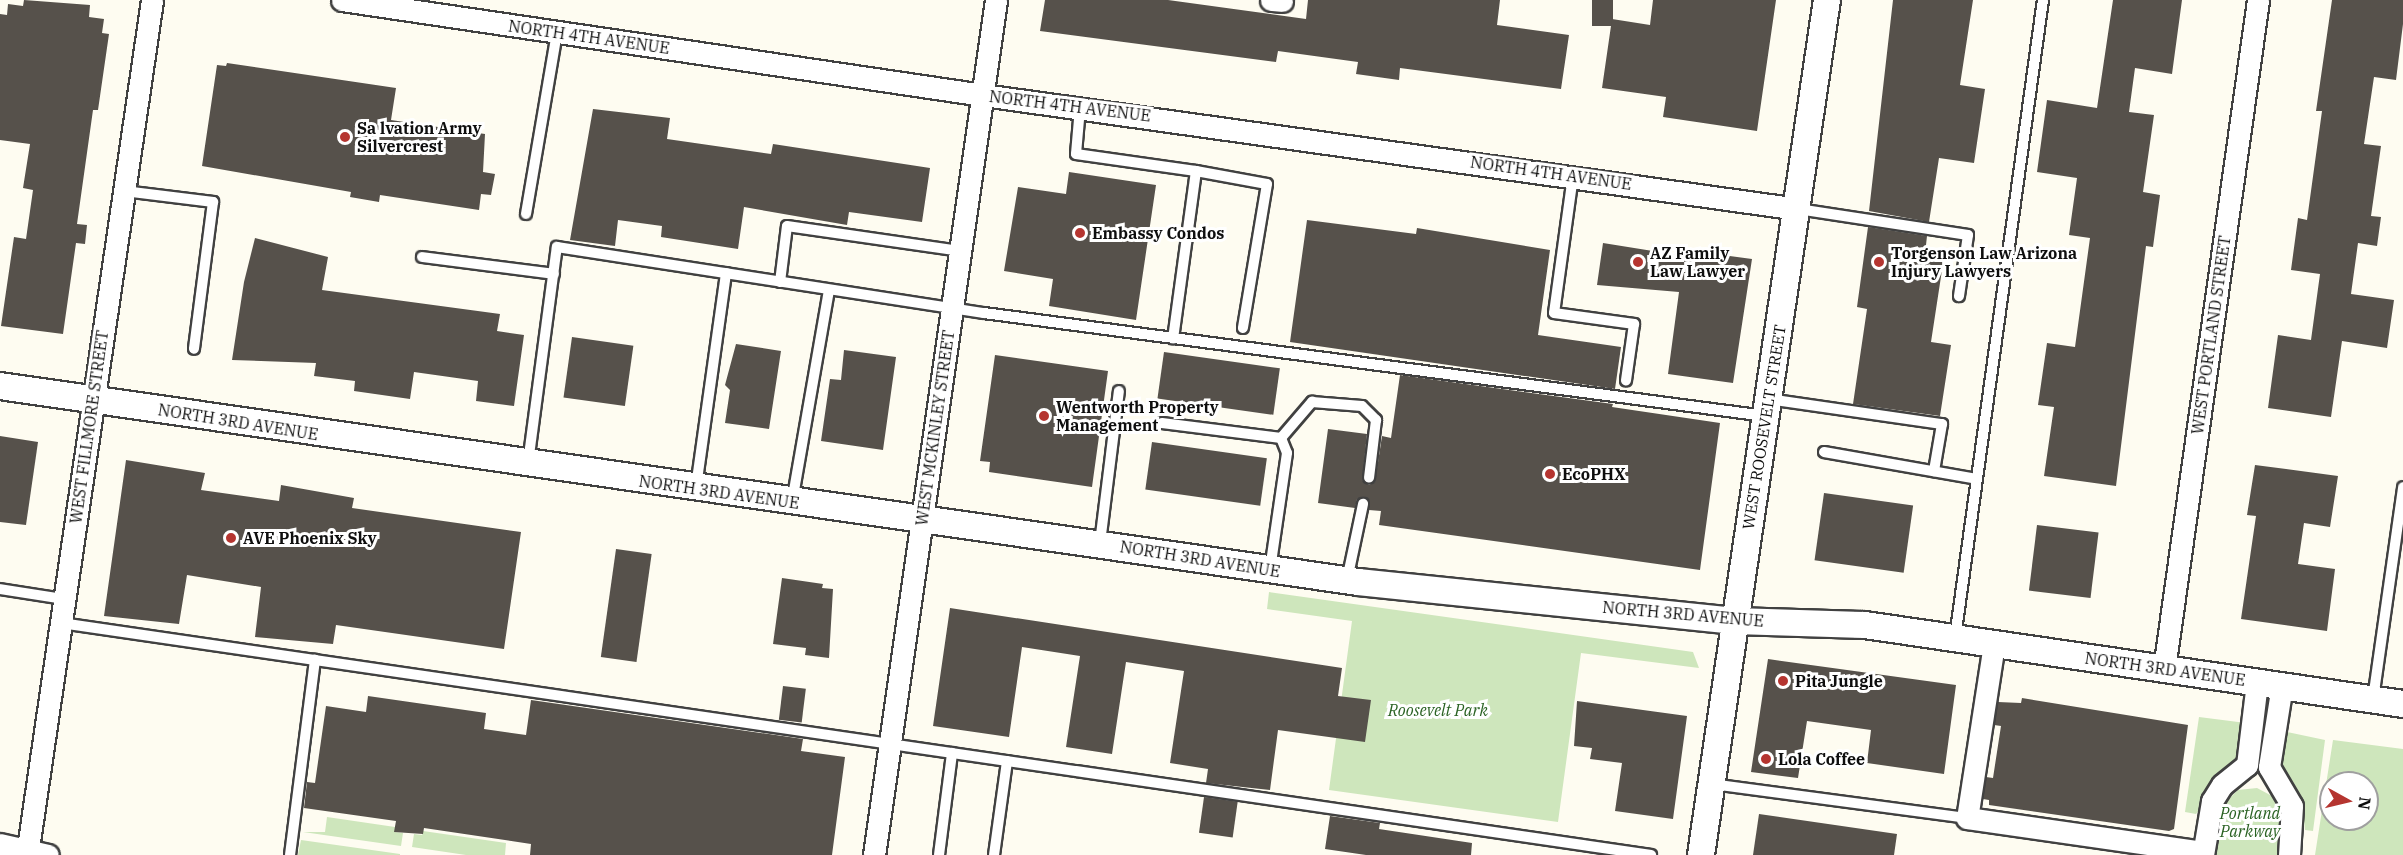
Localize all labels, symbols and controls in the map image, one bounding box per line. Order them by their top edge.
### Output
street label: NORTH 4TH AVENUE [507,16,671,58]
street label: NORTH 4TH AVENUE [988,87,1152,125]
place label: Sa lvation Army Silvercrest [357,118,482,156]
marker: Sa lvation Army Silvercrest [338,130,352,144]
street label: NORTH 4TH AVENUE [1469,152,1633,194]
place label: Embassy Condos [1092,223,1224,243]
marker: Embassy Condos [1073,226,1087,240]
street label: WEST PORTLAND STREET [2188,234,2234,436]
place label: AZ Family Law Lawyer [1650,243,1745,281]
place label: Torgenson Law Arizona Injury Lawyers [1891,243,2077,281]
marker: AZ Family Law Lawyer [1631,255,1645,269]
marker: Torgenson Law Arizona Injury Lawyers [1872,255,1886,269]
street label: WEST ROOSEVELT STREET [1738,323,1790,531]
street label: WEST FILLMORE STREET [66,329,112,525]
street label: WEST MCKINLEY STREET [912,329,958,527]
place label: Wentworth Property Management [1056,397,1219,435]
street label: NORTH 3RD AVENUE [157,400,319,444]
marker: Wentworth Property Management [1037,409,1051,423]
place label: EcoPHX [1562,464,1626,484]
marker: EcoPHX [1543,467,1557,481]
street label: NORTH 3RD AVENUE [638,471,800,513]
place label: AVE Phoenix Sky [243,528,377,548]
marker: AVE Phoenix Sky [224,531,238,545]
street label: NORTH 3RD AVENUE [1119,537,1281,581]
street label: NORTH 3RD AVENUE [1602,597,1764,631]
street label: NORTH 3RD AVENUE [2084,648,2246,690]
place label: Pita Jungle [1795,671,1883,691]
marker: Pita Jungle [1776,674,1790,688]
park label: Roosevelt Park [1388,700,1488,720]
place label: Lola Coffee [1778,749,1865,769]
marker: Lola Coffee [1759,752,1773,766]
north arrow [2319,771,2379,831]
text: N [2354,796,2376,811]
park label: Portland Parkway [2220,803,2280,841]

